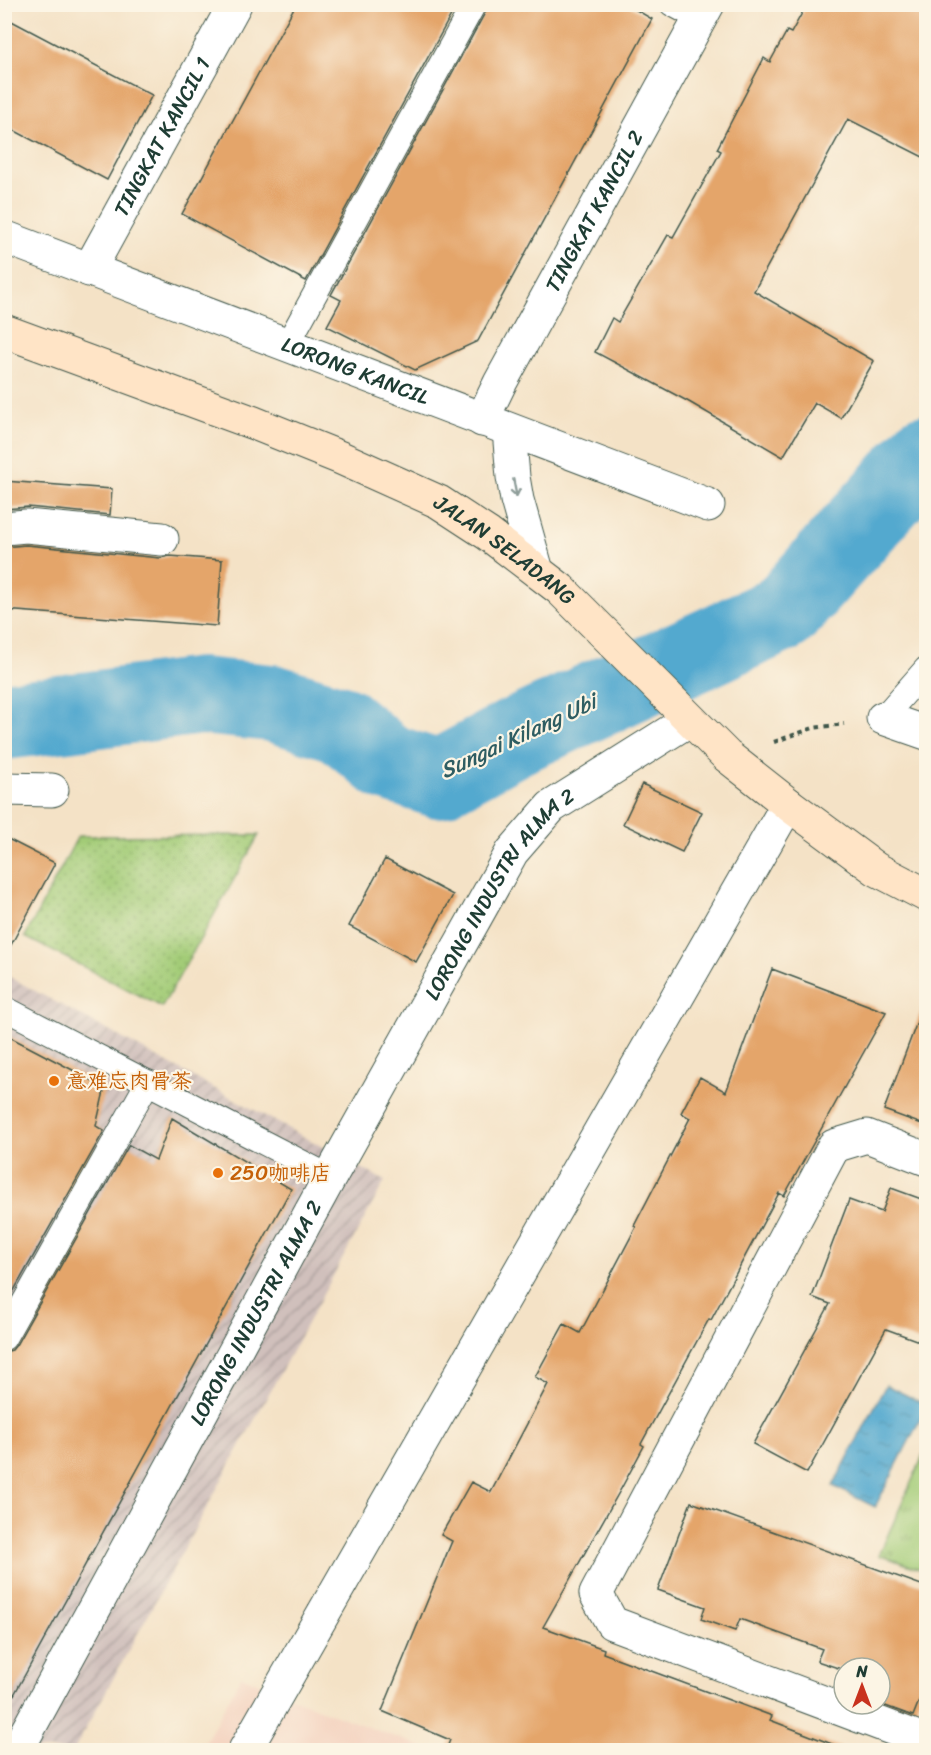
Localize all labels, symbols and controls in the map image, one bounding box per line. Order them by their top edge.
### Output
street label: TINGKAT KANCIL 1 [103,50,221,224]
street label: TINGKAT KANCIL 2 [534,123,654,300]
street label: LORONG KANCIL [276,325,435,416]
one-way arrow [510,478,521,498]
street label: JALAN SELADANG [425,484,585,614]
water label: Sungai Kilang Ubi [433,681,606,789]
street label: LORONG INDUSTRI ALMA 2 [414,778,582,1007]
place label: 意难忘肉骨茶 [66,1062,192,1100]
marker: 意难忘肉骨茶 [47,1074,61,1088]
place label: 250咖啡店 [230,1154,331,1192]
marker: 250咖啡店 [211,1166,225,1180]
street label: LORONG INDUSTRI ALMA 2 [179,1193,333,1433]
north arrow [832,1656,892,1716]
text: N [855,1657,868,1686]

